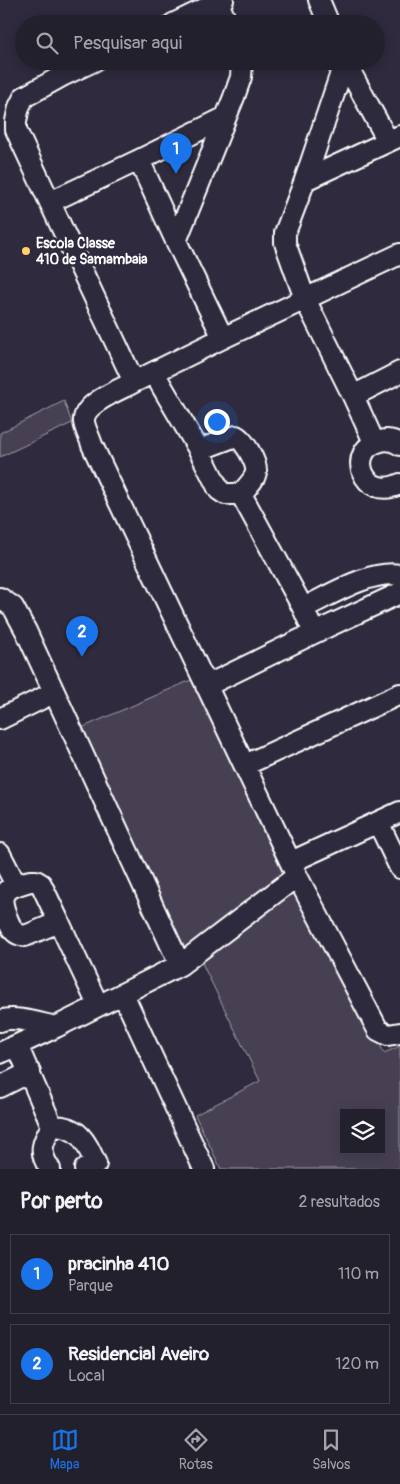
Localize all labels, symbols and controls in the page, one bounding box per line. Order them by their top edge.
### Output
search box [15,15,385,70]
icon: search [33,29,61,57]
text: Pesquisar aqui [73,31,182,55]
pin: 1 [160,133,192,174]
place label: Escola Classe 410 de Samambaia [36,235,148,268]
marker: Escola Classe 410 de Samambaia [20,245,32,257]
your location [204,409,230,435]
pin: 2 [66,616,98,657]
map controls [340,1109,385,1154]
button: layers [340,1109,385,1154]
text: Por perto [20,1188,102,1215]
text: 2 resultados [298,1192,380,1212]
text: pracinha 410 [68,1252,169,1276]
text: 1 [34,1264,40,1284]
text: 110 m [338,1264,379,1284]
text: Parque [68,1276,113,1296]
text: Residencial Aveiro [68,1342,209,1366]
text: 2 [33,1354,41,1374]
text: 120 m [335,1354,379,1374]
text: Local [68,1366,105,1386]
tab: Mapa [50,1426,79,1473]
tab: Rotas [179,1426,213,1473]
tab: Salvos [312,1426,350,1473]

